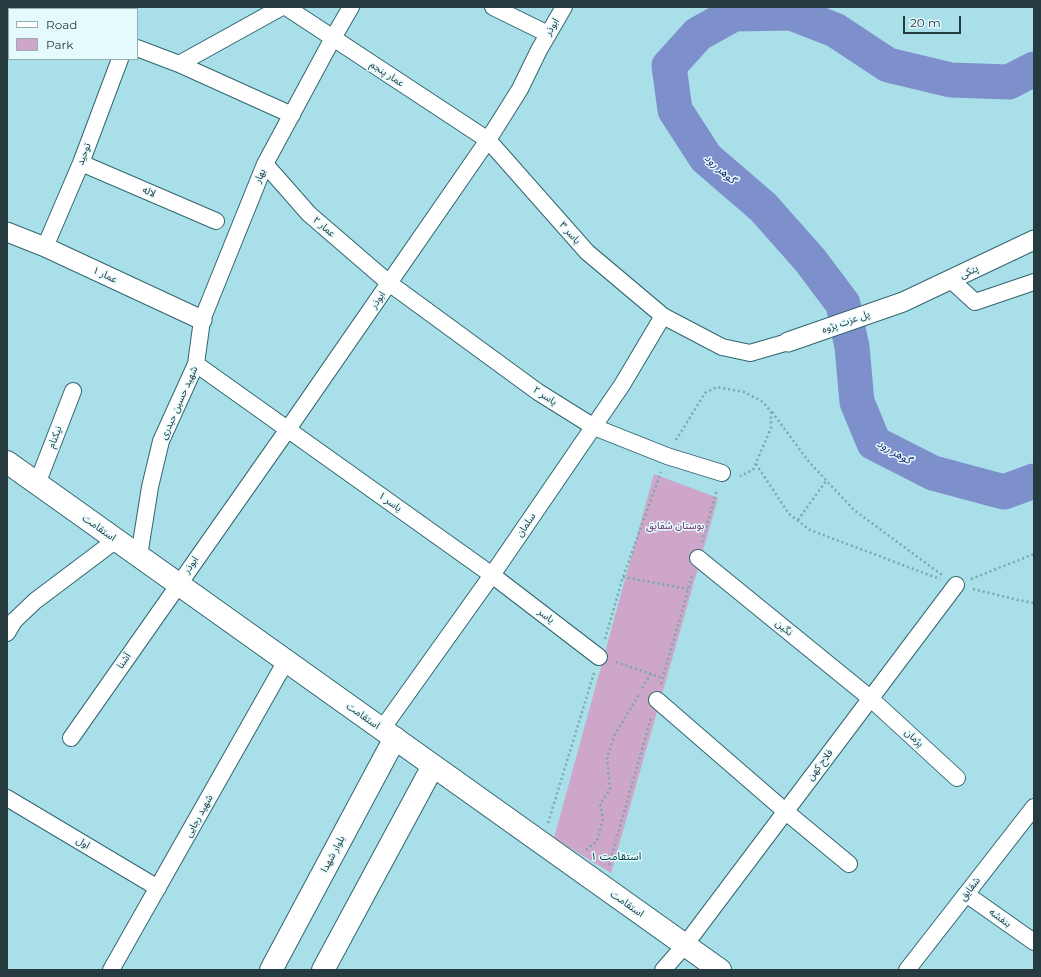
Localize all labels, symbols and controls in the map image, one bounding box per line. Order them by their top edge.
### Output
legend [8,8,138,60]
scale bar [905,8,963,34]
text: 20 m [910,15,941,30]
street label: ابوذر [542,16,562,38]
text: Road [46,17,77,32]
text: Park [46,37,73,52]
street label: عمار پنجم [368,59,406,89]
street label: توحید [74,141,94,167]
water label: گوهر رود [702,152,738,186]
street label: بهار [252,167,268,185]
street label: لاله [141,184,157,200]
street label: عمار ۲ [310,214,338,240]
street label: یاسر ۳ [557,219,583,247]
street label: پتکی [958,262,980,282]
street label: عمار ۱ [91,264,119,286]
street label: ابوذر [368,289,388,311]
street label: پل عزت پژوه [820,308,872,336]
street label: شهید حسین حیدری [157,365,201,441]
street label: یاسر ۲ [531,384,559,408]
street label: نیکنام [45,424,65,450]
water label: گوهر رود [874,437,914,467]
street label: یاسر ۱ [376,489,404,515]
street label: سلمان [514,511,538,539]
street label: استقامت [80,512,118,544]
park label: بوستان شقایق [646,520,704,532]
street label: ابوذر [181,554,201,576]
street label: یاسر [535,606,557,626]
street label: نگین [773,617,795,639]
street label: آشنا [114,651,134,671]
street label: استقامت [344,700,382,732]
street label: پژمان [902,726,926,750]
street label: فلاح کهن [804,747,836,783]
street label: شهید رجایی [182,793,216,839]
street label: اول [74,834,92,852]
street label: بلوار شهدا [318,834,348,874]
district label: استقامت ۱ [591,850,641,864]
street label: شقایق [957,875,983,903]
street label: استقامت [608,888,646,920]
street label: بنفشه [987,906,1013,930]

